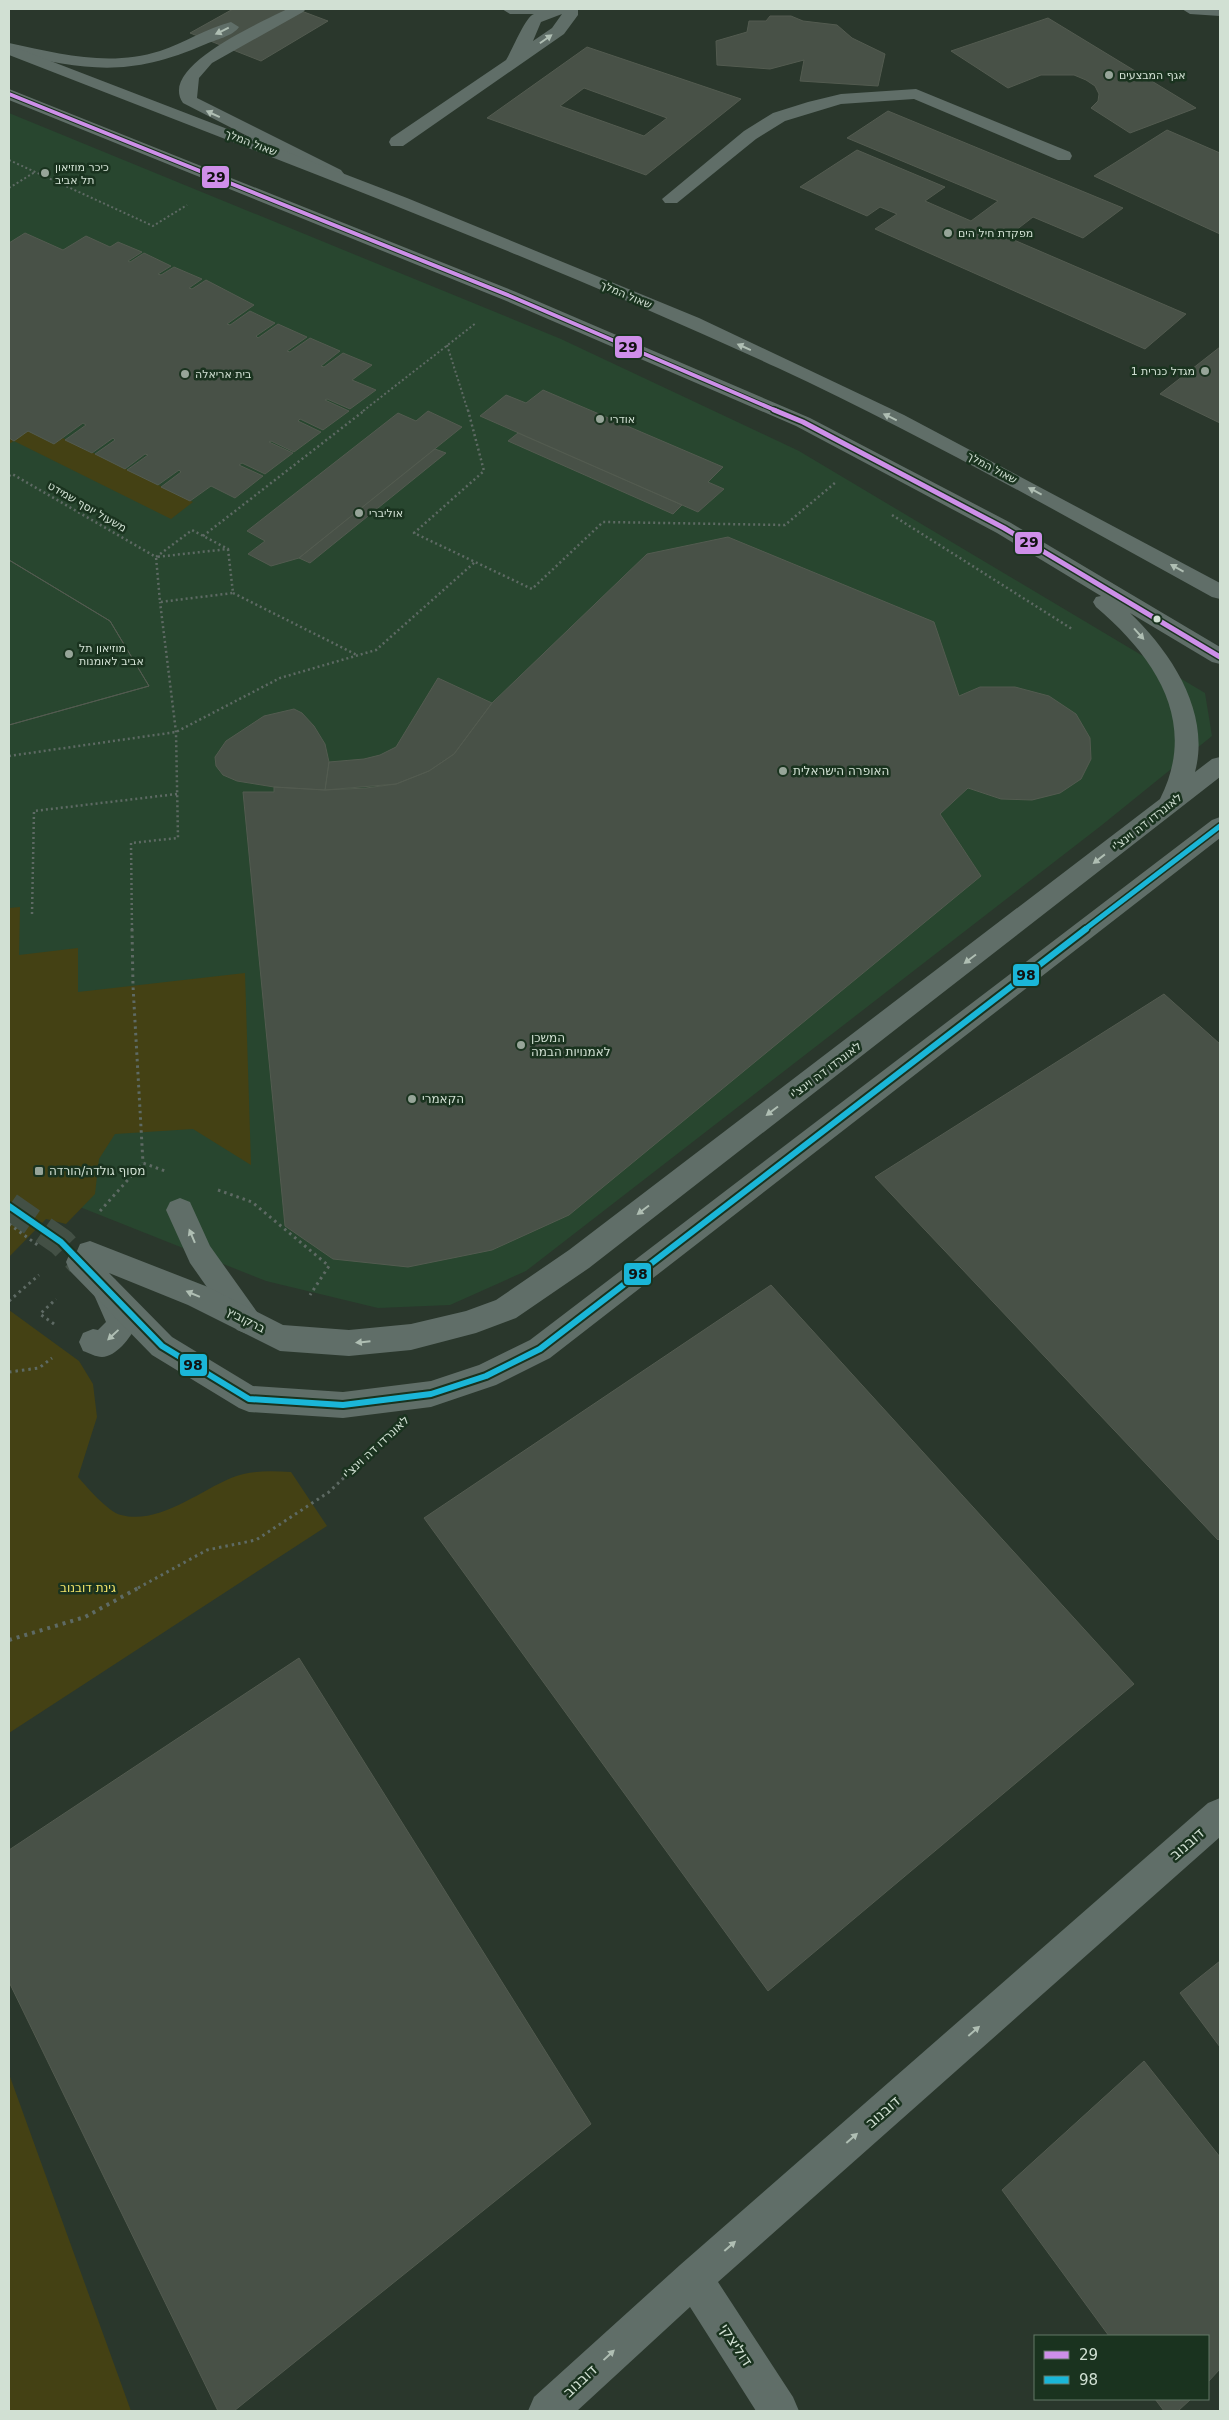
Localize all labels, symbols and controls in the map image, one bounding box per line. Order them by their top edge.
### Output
one-way arrow [215,27,229,35]
one-way arrow [539,34,553,44]
marker: אגף המבצעים [1103,69,1115,81]
place label: אגף המבצעים [1119,69,1186,82]
one-way arrow [206,109,220,117]
street label: שאול המלך [223,127,279,159]
place label: כיכר מוזיאון תל אביב [55,161,109,187]
line badge: 29 [201,165,230,189]
marker: כיכר מוזיאון תל אביב [39,167,51,179]
text: 29 [206,169,226,185]
marker: מפקדת חיל הים [942,227,954,239]
place label: מפקדת חיל הים [958,227,1033,240]
street label: שאול המלך [598,278,654,312]
line badge: 29 [614,335,643,359]
text: 29 [618,339,638,355]
one-way arrow [737,342,751,350]
place label: מגדל כנרית 1 [1131,365,1195,378]
marker: מגדל כנרית 1 [1199,365,1211,377]
marker: בית אריאלה [179,368,191,380]
place label: בית אריאלה [195,368,251,381]
one-way arrow [883,412,897,420]
marker: אודרי [594,413,606,425]
place label: אודרי [610,413,635,426]
street label: שאול המלך [965,449,1019,487]
street label: משעול יוסף שמידט [45,479,129,535]
one-way arrow [1027,487,1042,495]
marker: אוליברי [353,507,365,519]
place label: אוליברי [369,507,403,520]
line badge: 29 [1014,531,1043,555]
text: 29 [1019,534,1039,550]
one-way arrow [1171,564,1184,573]
unlabelled marker [1152,614,1162,624]
one-way arrow [1133,628,1144,640]
place label: מוזיאון תל אביב לאומנות [79,642,144,668]
marker: מוזיאון תל אביב לאומנות [63,648,75,660]
place label: האופרה הישראלית [793,764,889,778]
marker: האופרה הישראלית [777,765,789,777]
street label: לאונרדו דה וינצ'י [1109,790,1185,854]
one-way arrow [1093,854,1106,865]
one-way arrow [964,953,977,964]
line badge: 98 [1012,963,1040,987]
text: 98 [1016,967,1036,983]
place label: המשכן לאמנויות הבמה [531,1031,611,1059]
marker: המשכן לאמנויות הבמה [515,1039,527,1051]
street label: לאונרדו דה וינצ'י [788,1039,864,1101]
place label: הקאמרי [422,1092,464,1106]
marker: הקאמרי [406,1093,418,1105]
one-way arrow [766,1105,779,1116]
place label: מסוף גולדה/הורדה [49,1164,145,1178]
marker: מסוף גולדה/הורדה [33,1165,45,1177]
one-way arrow [637,1204,650,1215]
one-way arrow [187,1229,195,1243]
line badge: 98 [623,1262,652,1286]
text: 98 [628,1266,648,1282]
one-way arrow [186,1290,200,1298]
street label: ברקוביץ [224,1304,268,1336]
one-way arrow [107,1329,119,1341]
one-way arrow [354,1338,370,1346]
line badge: 98 [179,1353,208,1377]
text: 98 [183,1357,203,1373]
street label: לאונרדו דה וינצ'י [340,1413,412,1481]
park label: גינת דובנוב [60,1581,116,1595]
street label: דובנוב [1166,1824,1208,1864]
one-way arrow [968,2025,980,2037]
street label: דובנוב [862,2092,904,2132]
one-way arrow [845,2133,858,2144]
one-way arrow [723,2240,736,2251]
street label: דוליצקי [716,2320,756,2370]
legend [1034,2335,1209,2400]
text: 29 [1079,2346,1098,2364]
one-way arrow [603,2349,615,2361]
street label: דובנוב [559,2361,601,2401]
text: 98 [1079,2371,1098,2389]

